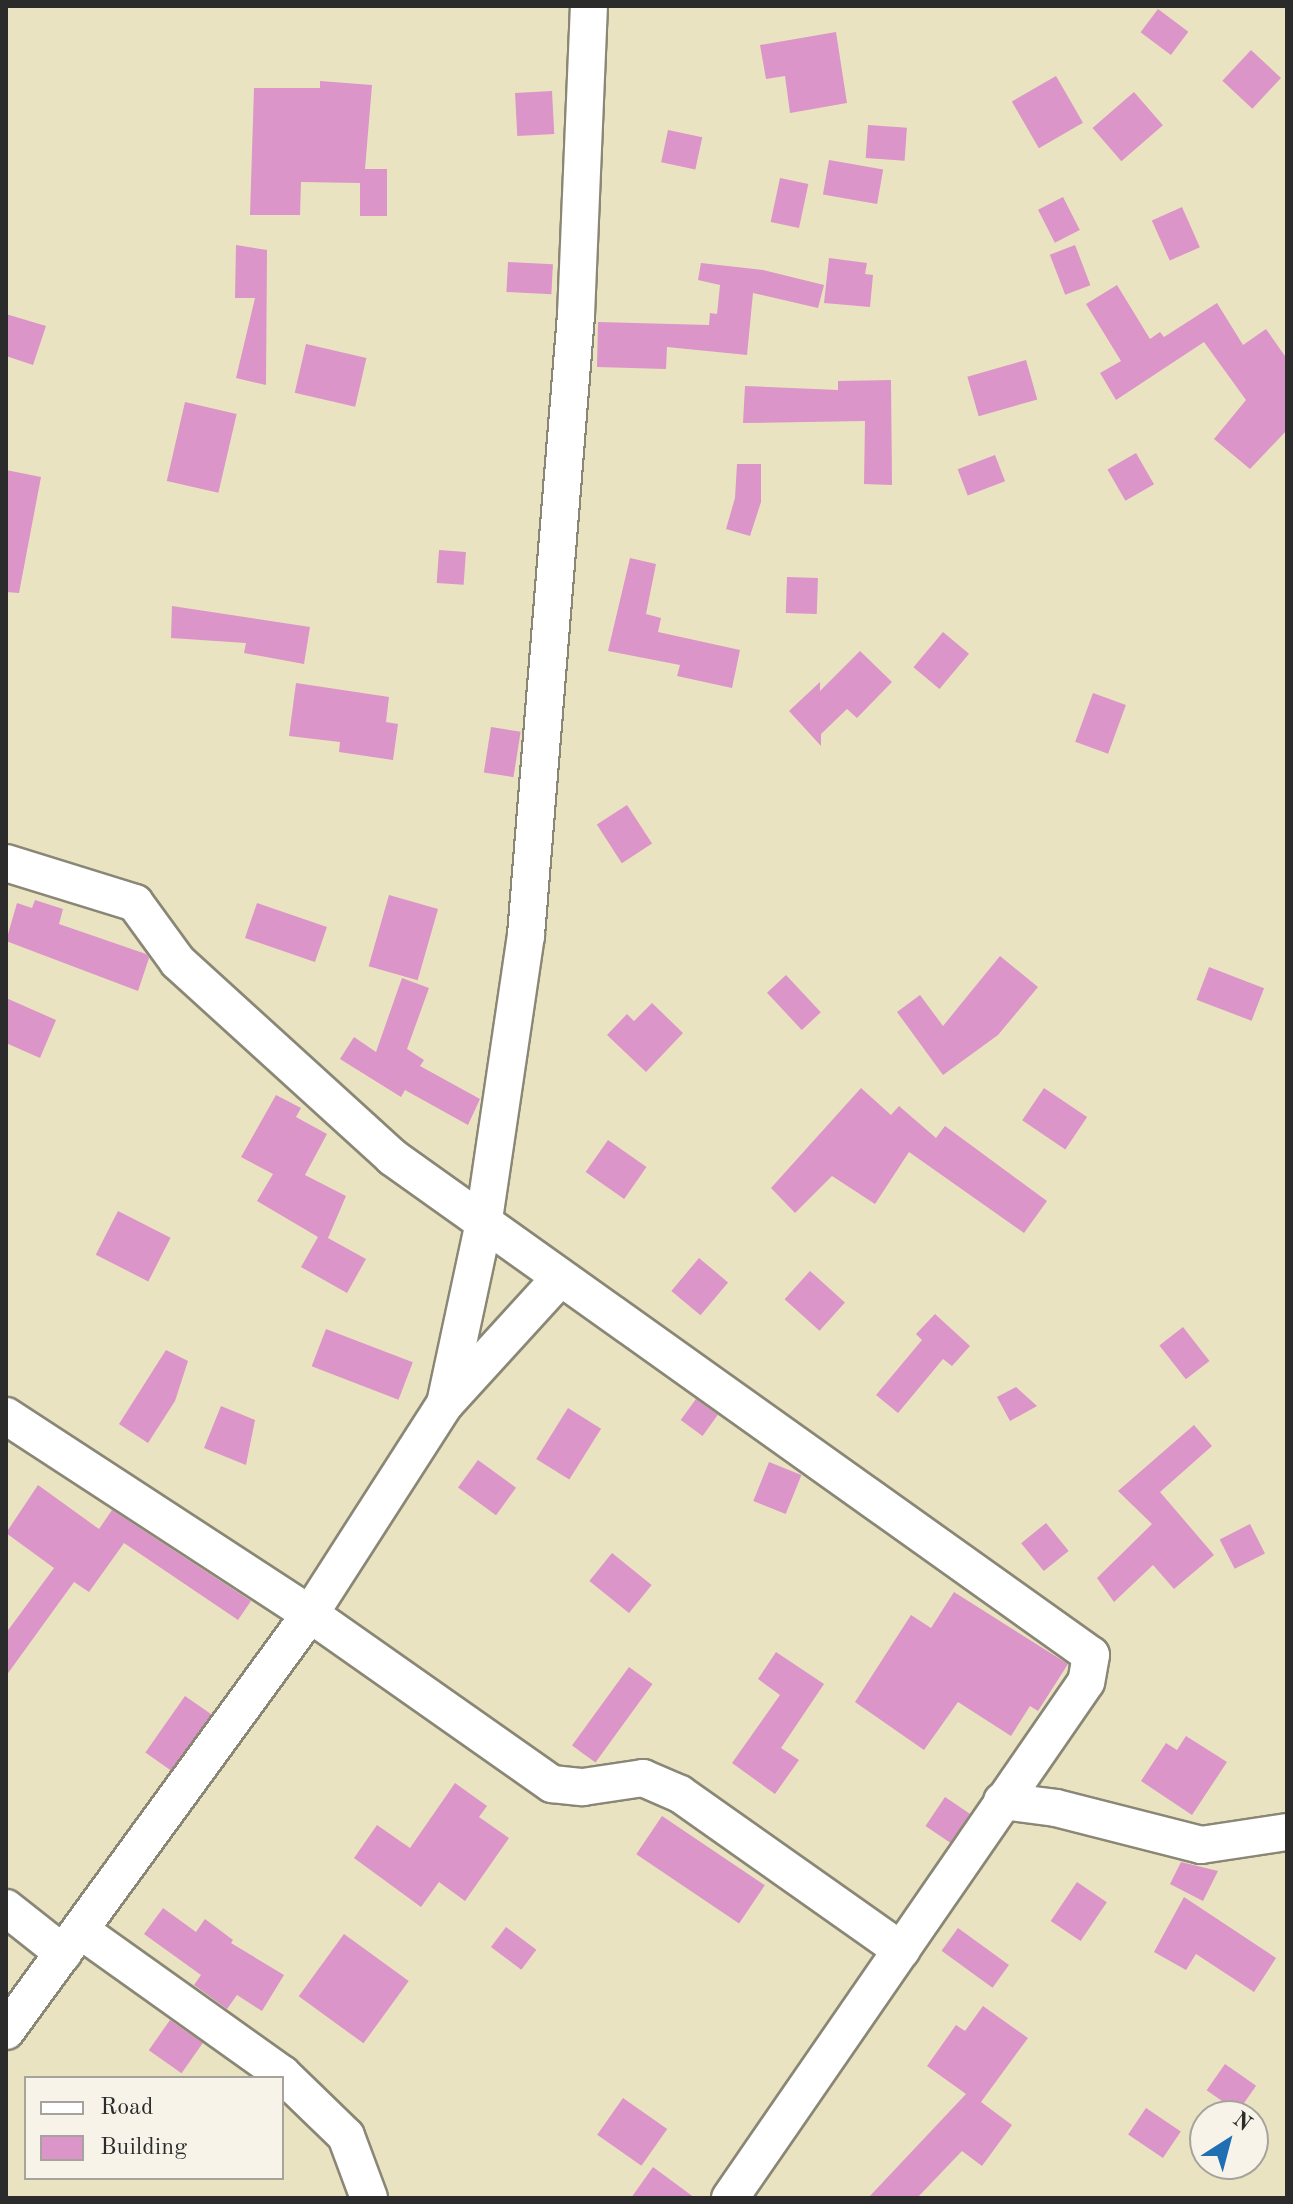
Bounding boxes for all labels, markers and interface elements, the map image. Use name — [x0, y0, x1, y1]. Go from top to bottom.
legend — [24, 2076, 284, 2180]
text: Road — [100, 2096, 153, 2120]
north arrow — [1189, 2100, 1269, 2180]
text: N — [1229, 2108, 1255, 2136]
text: Building — [100, 2136, 187, 2160]

